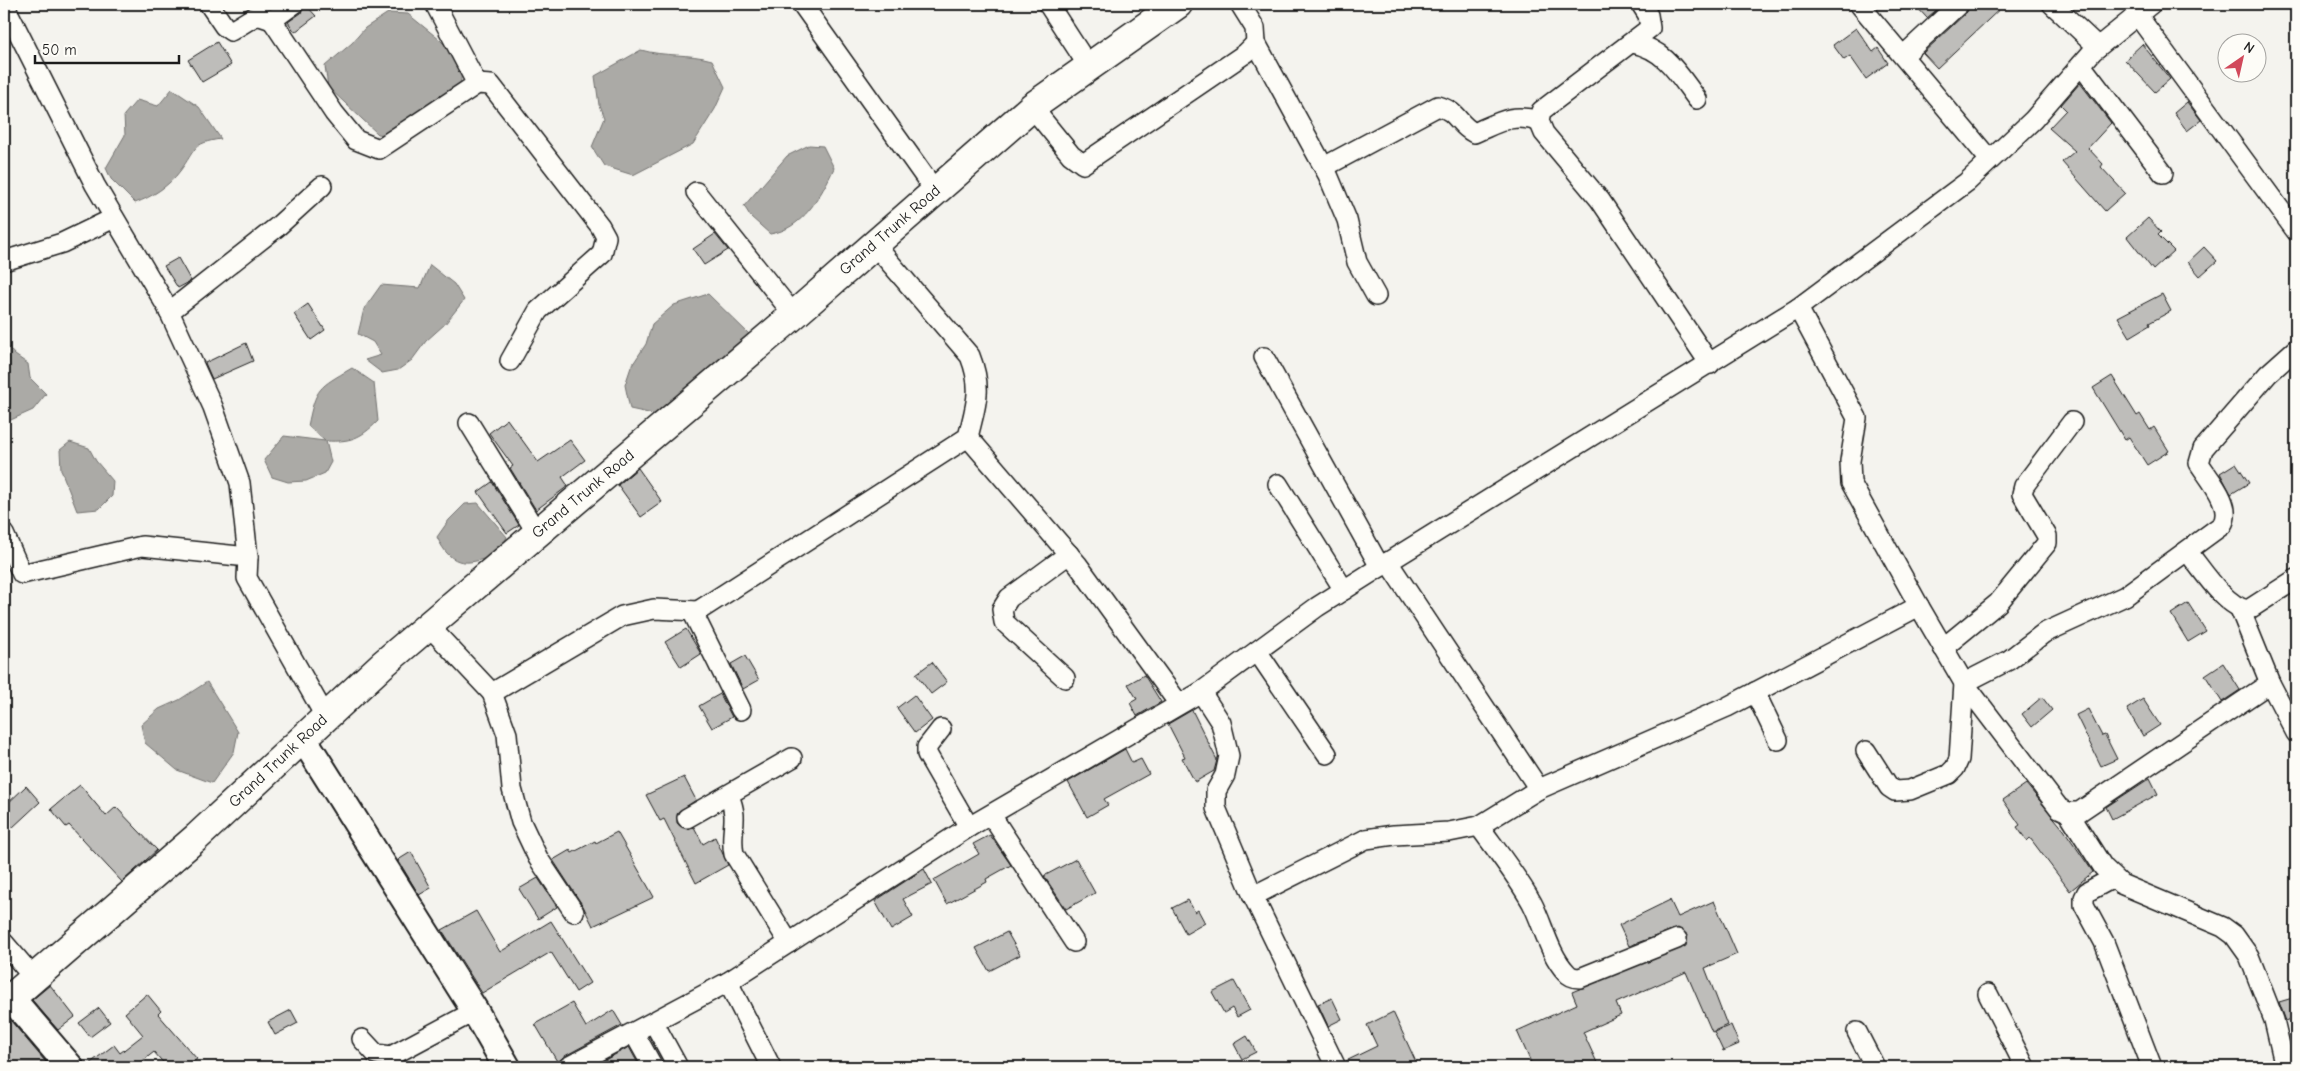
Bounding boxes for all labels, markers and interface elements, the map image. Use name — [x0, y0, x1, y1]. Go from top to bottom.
scale bar — [35, 32, 179, 64]
north arrow — [2218, 32, 2268, 82]
text: N — [2240, 38, 2258, 57]
text: 50 m — [42, 41, 77, 59]
street label: Grand Trunk Road — [836, 181, 944, 279]
street label: Grand Trunk Road — [528, 446, 638, 542]
street label: Grand Trunk Road — [225, 711, 331, 811]

